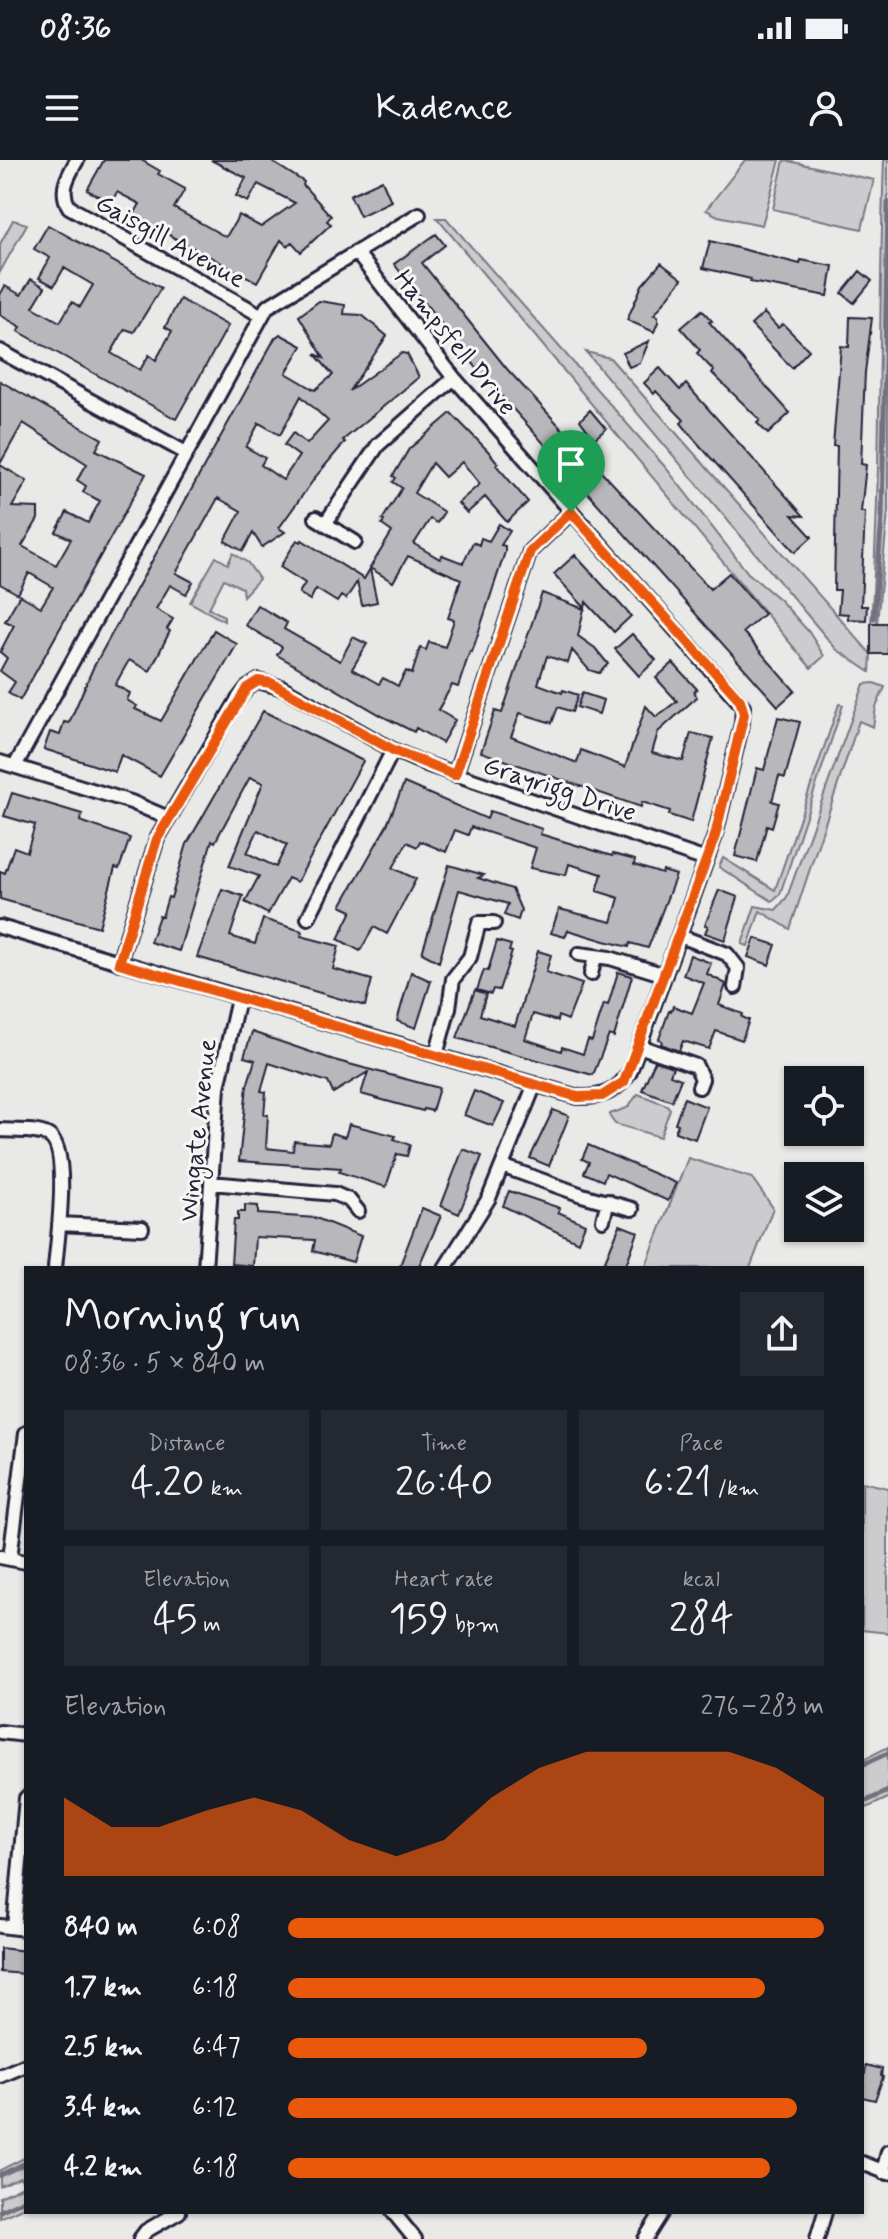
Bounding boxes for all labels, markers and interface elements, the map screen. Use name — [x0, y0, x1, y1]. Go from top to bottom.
text: 08:36 — [40, 9, 111, 48]
text: Kadence — [376, 85, 512, 132]
icon: menu — [40, 86, 84, 130]
icon: person — [804, 86, 848, 130]
street label: Gaisgill Avenue — [88, 187, 251, 299]
street label: Hampsfell Drive — [385, 263, 524, 423]
pin — [537, 430, 605, 512]
icon: arrive — [549, 442, 593, 486]
street label: Grayrigg Drive — [478, 749, 640, 833]
street label: Wingate Avenue — [172, 1037, 228, 1224]
map controls — [784, 1066, 864, 1242]
button: locate — [784, 1066, 864, 1146]
button: layers — [784, 1162, 864, 1242]
text: Morning run — [64, 1288, 301, 1346]
button: share — [740, 1292, 824, 1376]
text: 08:36 · 5 × 840 m — [64, 1347, 265, 1381]
text: Distance — [148, 1430, 225, 1458]
text: Time — [421, 1430, 467, 1458]
text: Pace — [679, 1430, 723, 1458]
text: 4.20 — [131, 1458, 205, 1510]
text: 26:40 — [395, 1458, 493, 1510]
text: 6:21 — [644, 1458, 711, 1510]
text: km — [205, 1475, 243, 1503]
text: /km — [711, 1475, 759, 1503]
text: Elevation — [143, 1566, 230, 1594]
text: Heart rate — [395, 1566, 493, 1594]
text: kcal — [683, 1566, 720, 1594]
text: 45 — [153, 1594, 197, 1646]
text: 159 — [389, 1594, 449, 1646]
text: 284 — [669, 1594, 734, 1646]
text: m — [197, 1611, 221, 1639]
text: bpm — [449, 1611, 499, 1639]
text: Elevation — [64, 1690, 166, 1724]
text: 276–283 m — [701, 1690, 824, 1724]
text: 840 m — [64, 1911, 138, 1945]
text: 6:08 — [192, 1911, 241, 1945]
text: 1.7 km — [64, 1971, 142, 2005]
text: 6:18 — [192, 1971, 238, 2005]
text: 2.5 km — [64, 2031, 143, 2065]
text: 6:47 — [192, 2031, 240, 2065]
text: 3.4 km — [64, 2091, 141, 2125]
text: 6:12 — [192, 2091, 238, 2125]
text: 4.2 km — [64, 2151, 142, 2185]
text: 6:18 — [192, 2151, 238, 2185]

